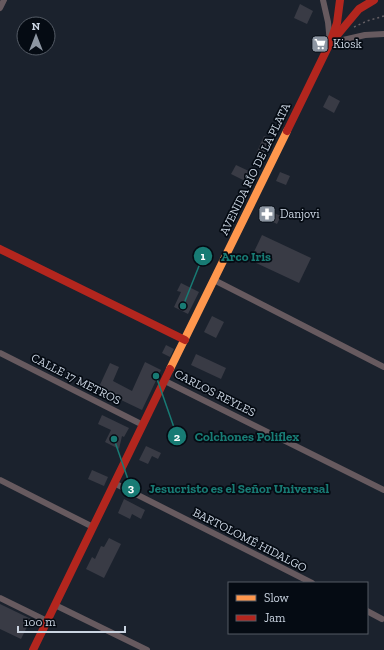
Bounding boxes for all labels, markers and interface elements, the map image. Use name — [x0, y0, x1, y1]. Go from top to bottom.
north arrow — [16, 16, 56, 56]
text: N — [32, 20, 41, 33]
supermarket icon: Kiosk — [310, 34, 330, 54]
place label: Kiosk — [333, 37, 362, 51]
street label: AVENIDA RÍO DE LA PLATA — [216, 100, 293, 237]
pharmacy icon: Danjovi — [257, 204, 277, 224]
place label: Danjovi — [280, 207, 320, 222]
callout: Arco Iris — [193, 244, 279, 269]
text: 1 — [201, 249, 206, 263]
text: Arco Iris — [221, 249, 271, 264]
street label: CALLE 17 METROS — [29, 350, 123, 408]
street label: CARLOS REYLES — [172, 367, 258, 419]
callout: Colchones Poliflex — [167, 424, 308, 449]
text: Colchones Poliflex — [195, 429, 299, 444]
text: 2 — [174, 430, 181, 444]
callout: Jesucristo es el Señor Universal — [121, 476, 338, 501]
text: 3 — [128, 481, 135, 495]
text: Jesucristo es el Señor Universal — [149, 481, 329, 496]
street label: BARTOLOMÉ HIDALGO — [191, 504, 310, 575]
legend — [228, 582, 368, 634]
text: Slow — [264, 591, 290, 605]
scale bar — [18, 608, 125, 634]
text: Jam — [264, 611, 286, 625]
text: 100 m — [24, 615, 56, 629]

